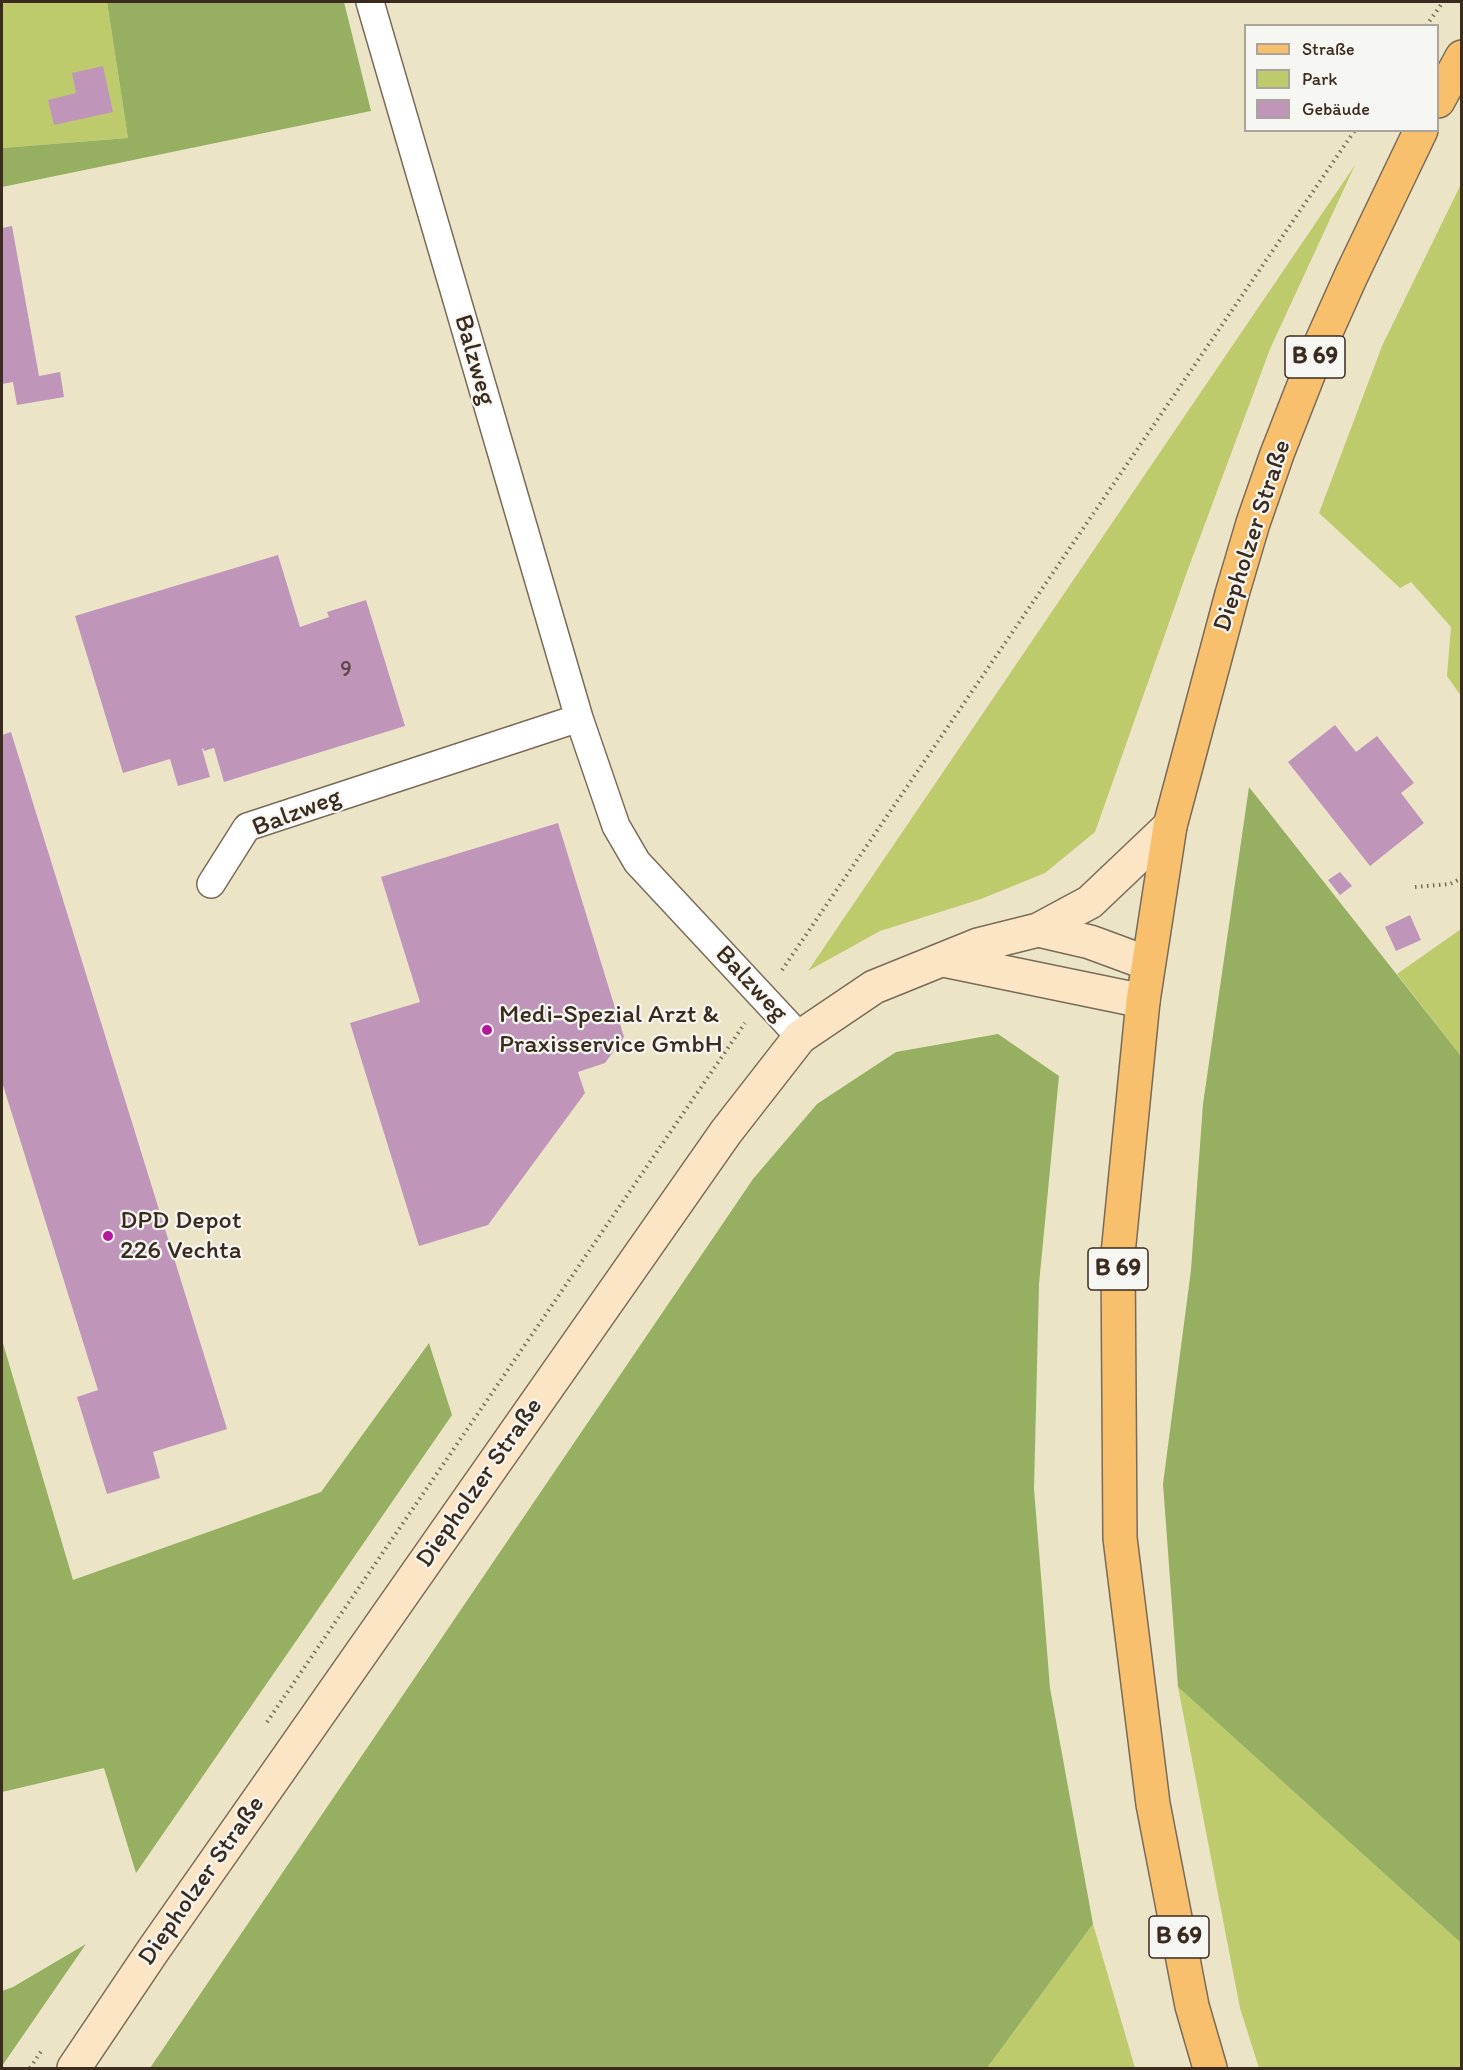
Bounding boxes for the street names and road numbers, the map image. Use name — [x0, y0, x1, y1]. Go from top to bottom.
street label: Balzweg — [446, 311, 502, 409]
road number: B 69 — [1285, 336, 1345, 378]
street label: Diepholzer Straße — [1207, 436, 1299, 636]
street label: Balzweg — [248, 782, 346, 844]
street label: Balzweg — [708, 939, 794, 1029]
road number: B 69 — [1088, 1248, 1148, 1290]
street label: Diepholzer Straße — [410, 1392, 550, 1574]
street label: Diepholzer Straße — [132, 1790, 272, 1972]
road number: B 69 — [1149, 1916, 1209, 1958]

